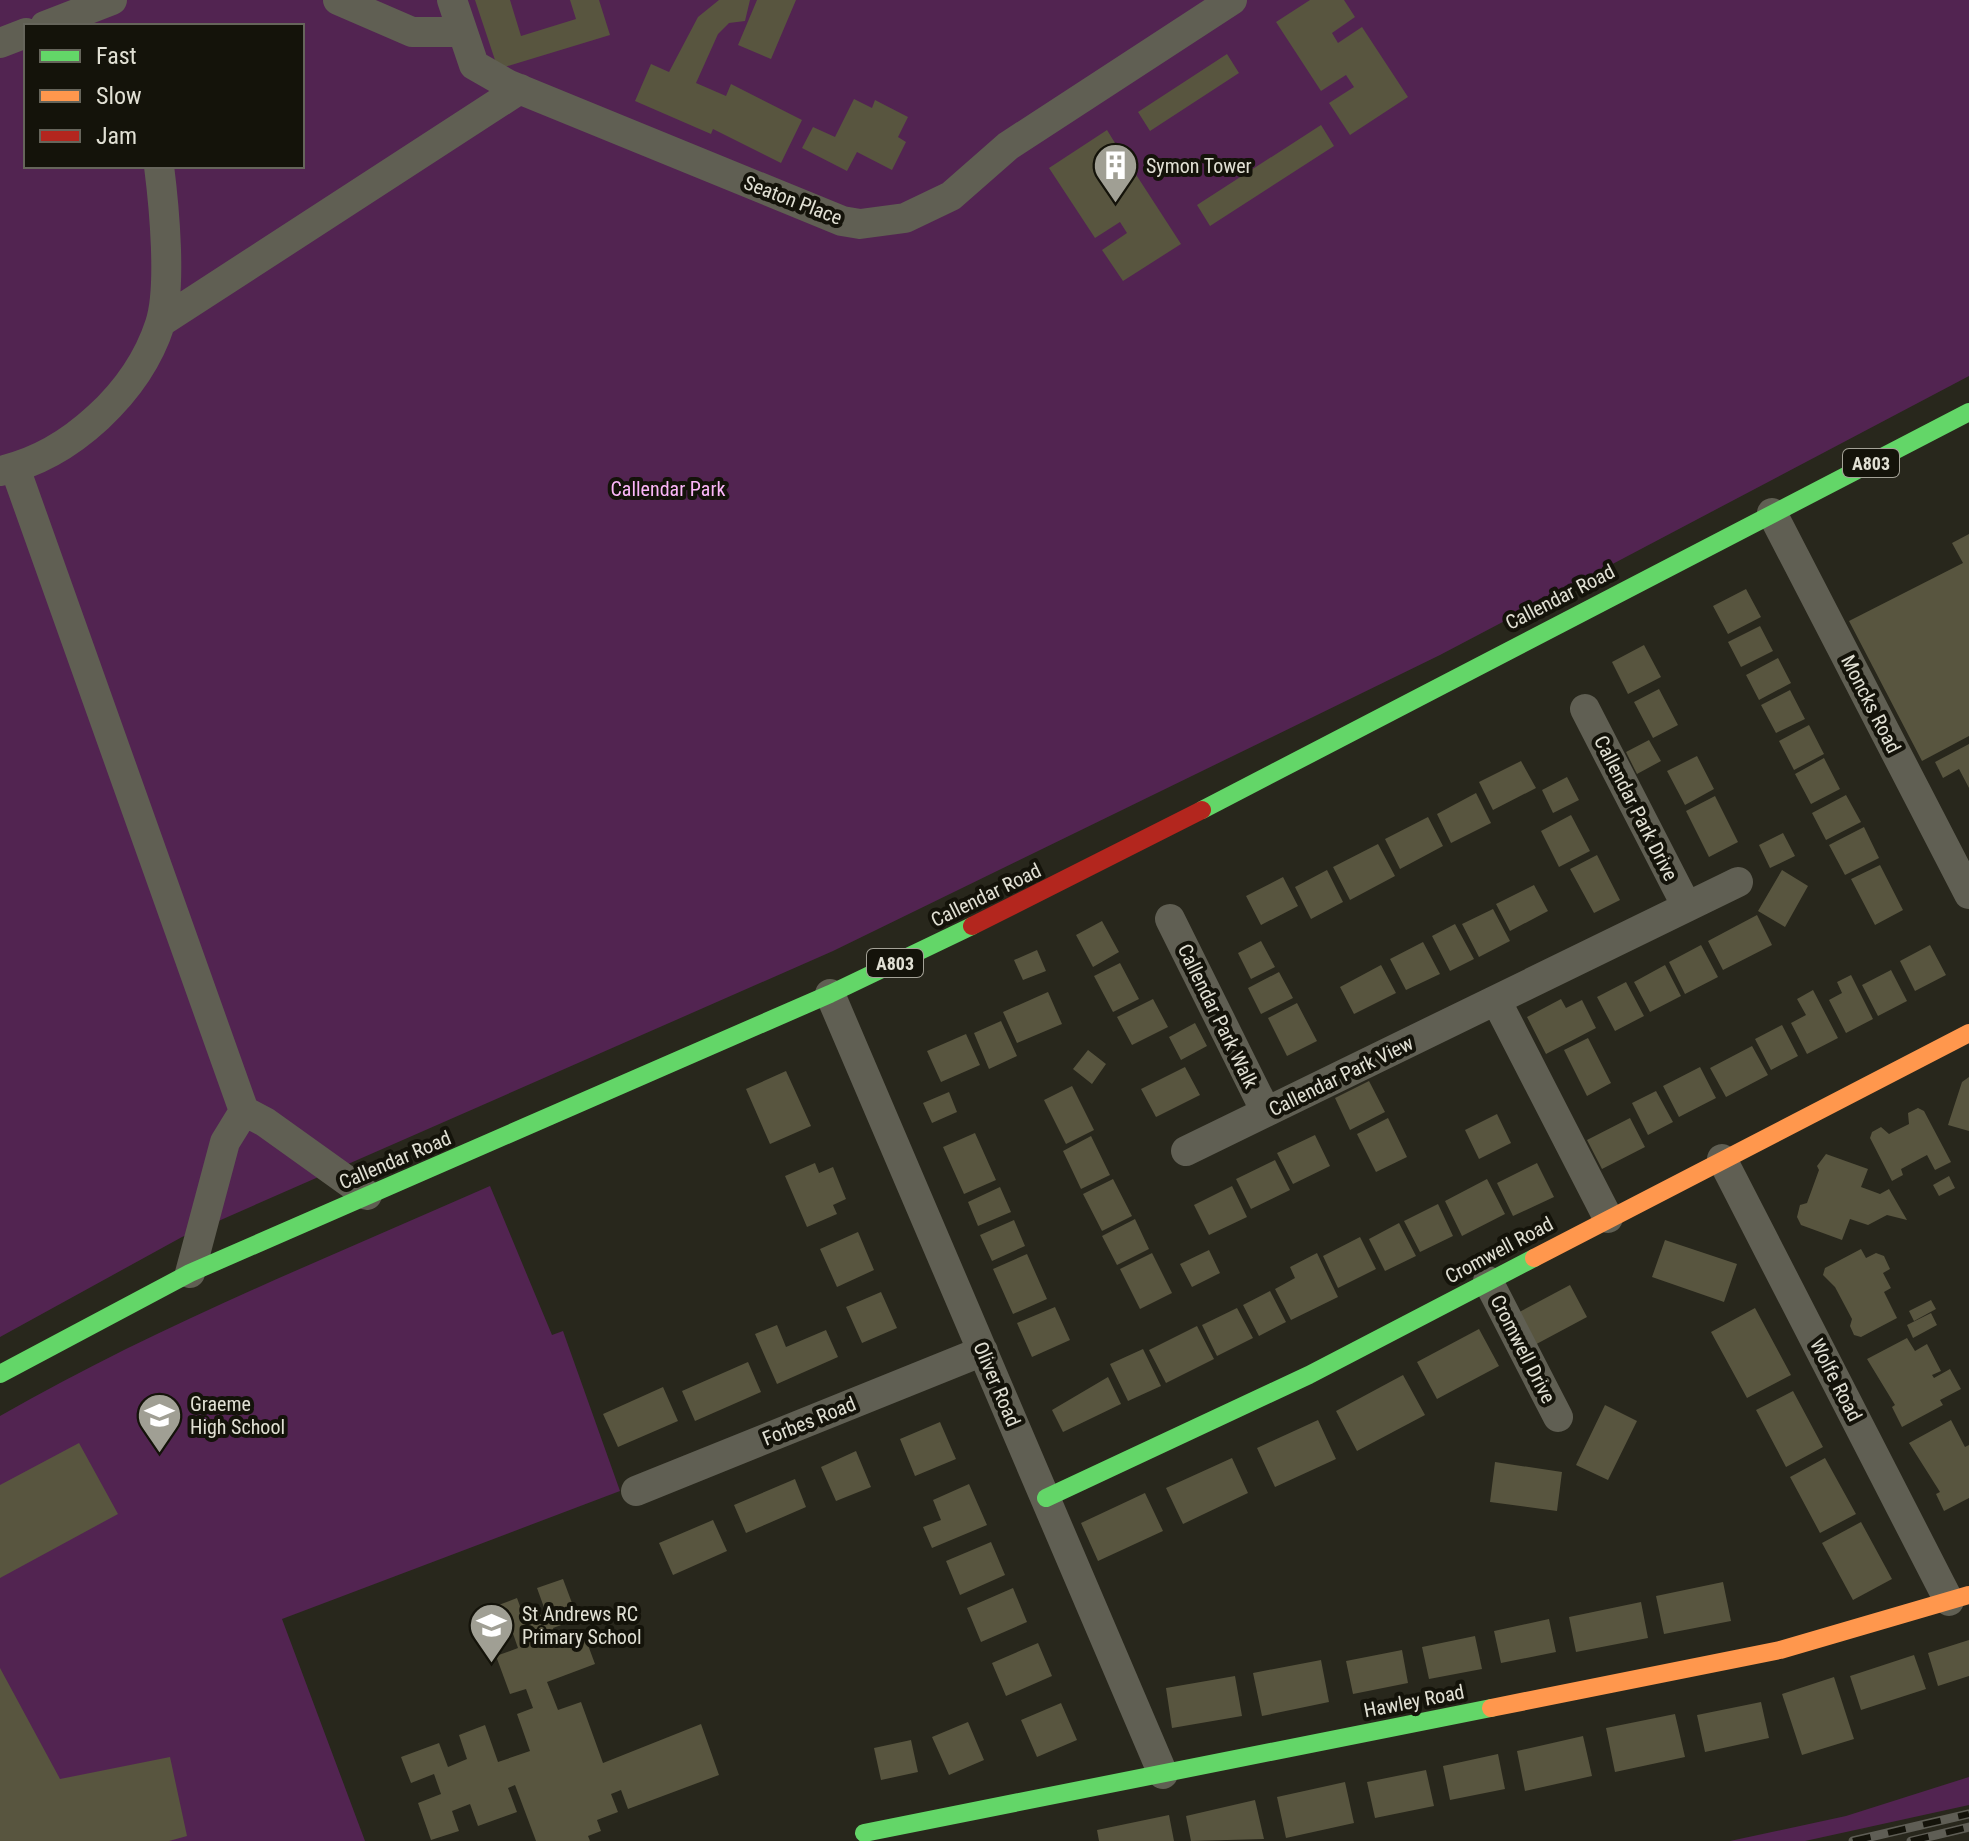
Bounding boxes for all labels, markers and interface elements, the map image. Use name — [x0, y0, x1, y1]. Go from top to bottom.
legend — [24, 24, 304, 168]
text: Fast — [96, 42, 137, 70]
text: Slow — [96, 82, 142, 110]
text: Jam — [96, 122, 137, 150]
building icon: Symon Tower — [1091, 142, 1139, 205]
place label: Symon Tower — [1146, 154, 1252, 178]
street label: Seaton Place — [741, 170, 845, 230]
road number: A803 — [1843, 449, 1899, 477]
park label: Callendar Park — [610, 477, 726, 501]
street label: Callendar Road — [1501, 559, 1619, 635]
street label: Moncks Road — [1836, 651, 1906, 757]
street label: Callendar Park Drive — [1589, 731, 1683, 885]
street label: Callendar Road — [927, 858, 1045, 932]
street label: Callendar Park Walk — [1173, 940, 1263, 1092]
road number: A803 — [867, 949, 923, 977]
street label: Callendar Park View — [1265, 1031, 1417, 1121]
street label: Callendar Road — [335, 1126, 455, 1194]
street label: Cromwell Road — [1441, 1212, 1557, 1288]
street label: Cromwell Drive — [1485, 1291, 1561, 1407]
street label: Wolfe Road — [1805, 1335, 1867, 1425]
street label: Oliver Road — [968, 1338, 1026, 1430]
street label: Forbes Road — [759, 1391, 859, 1451]
school or university icon: Graeme High School — [135, 1392, 183, 1455]
place label: Graeme High School — [190, 1392, 285, 1439]
school or university icon: St Andrews RC Primary School — [467, 1602, 515, 1665]
place label: St Andrews RC Primary School — [522, 1602, 642, 1649]
street label: Hawley Road — [1362, 1679, 1466, 1723]

